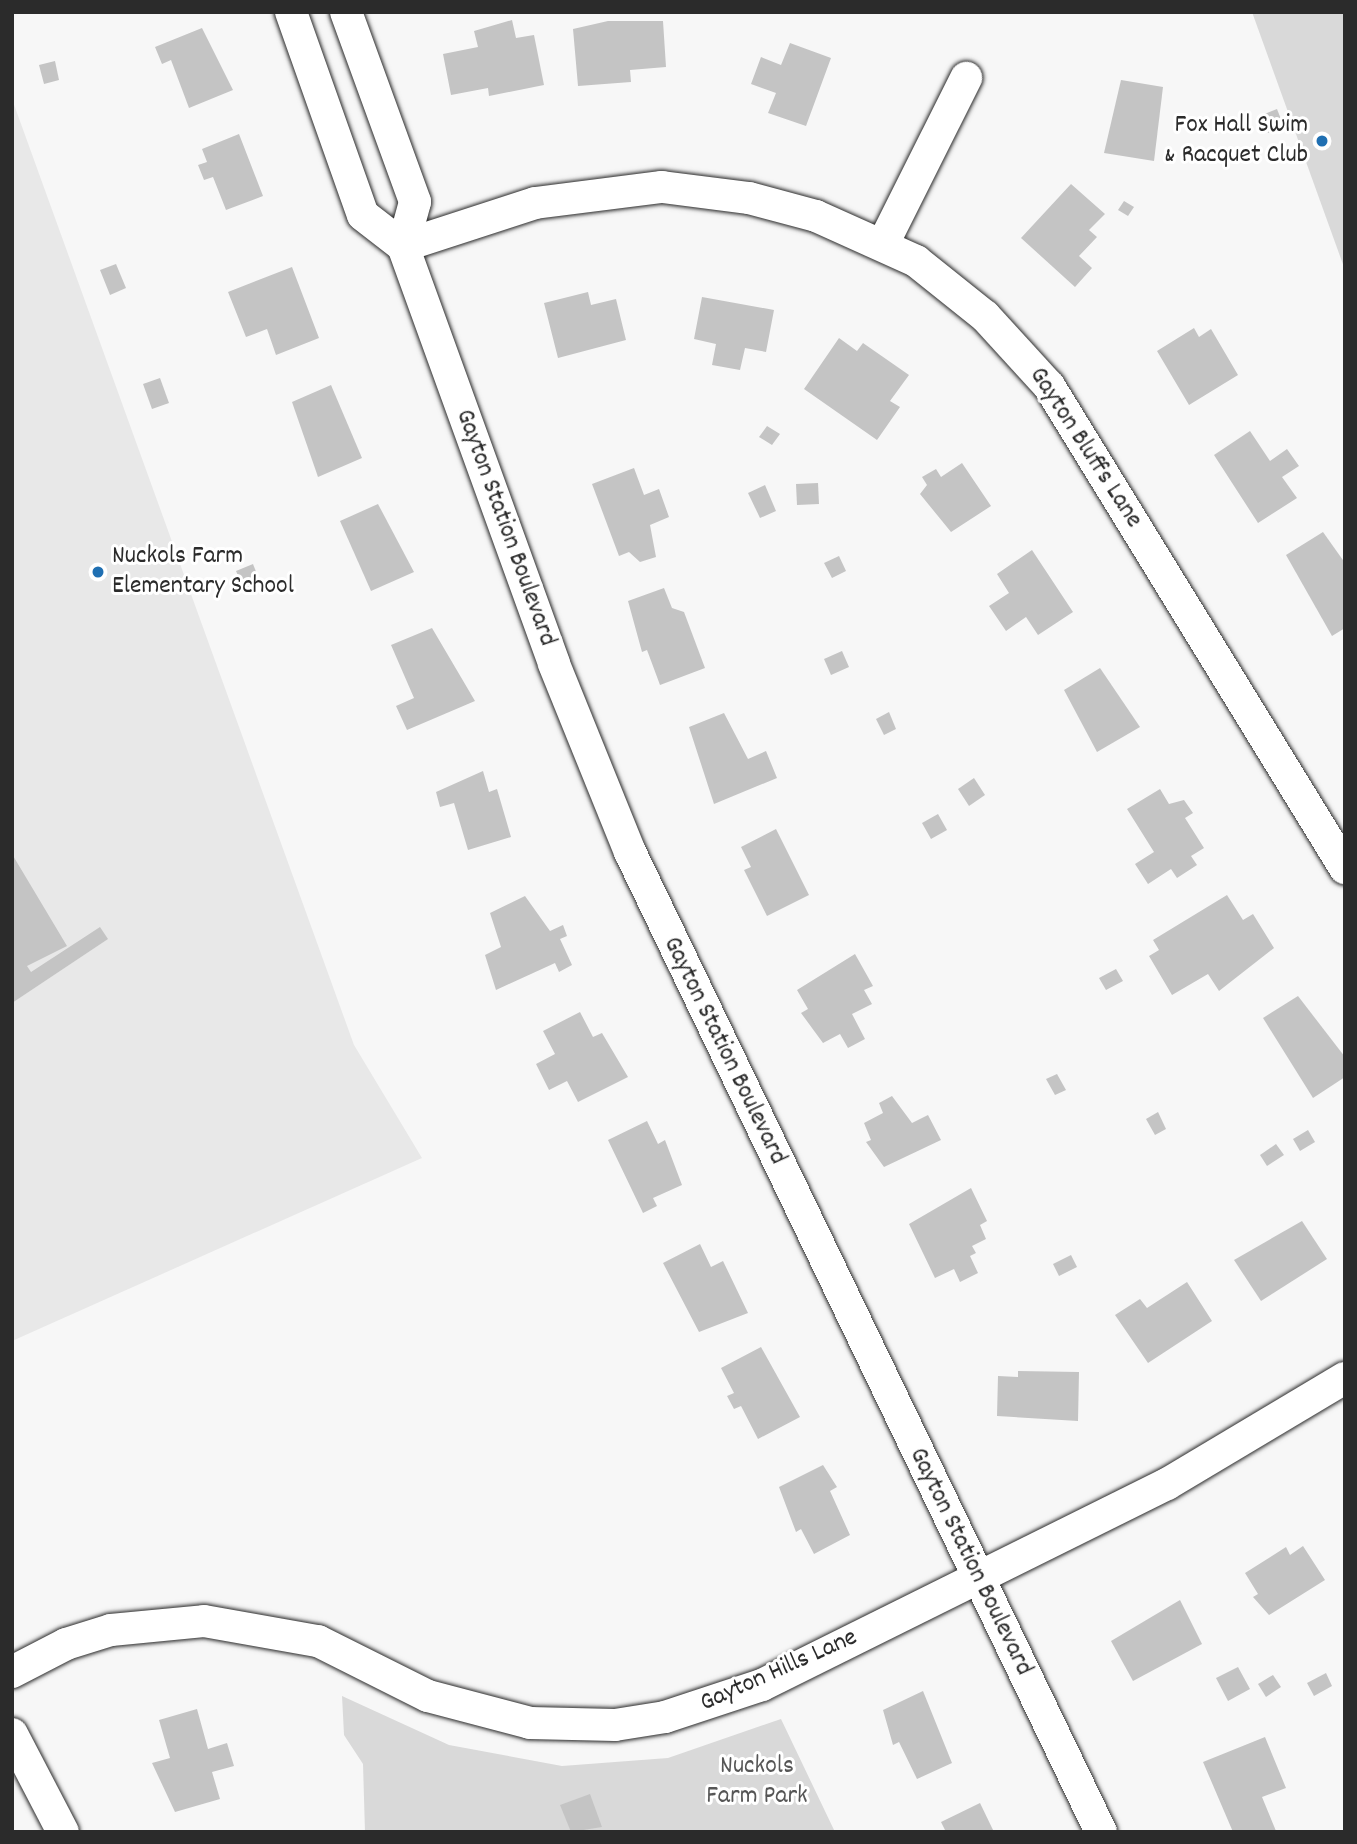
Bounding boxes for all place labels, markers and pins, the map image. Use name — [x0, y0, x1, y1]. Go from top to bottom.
place label: Fox Hall Swim & Racquet Club — [1164, 110, 1308, 172]
marker: Fox Hall Swim & Racquet Club — [1314, 133, 1330, 149]
place label: Nuckols Farm Elementary School — [112, 541, 294, 602]
marker: Nuckols Farm Elementary School — [90, 564, 106, 580]

